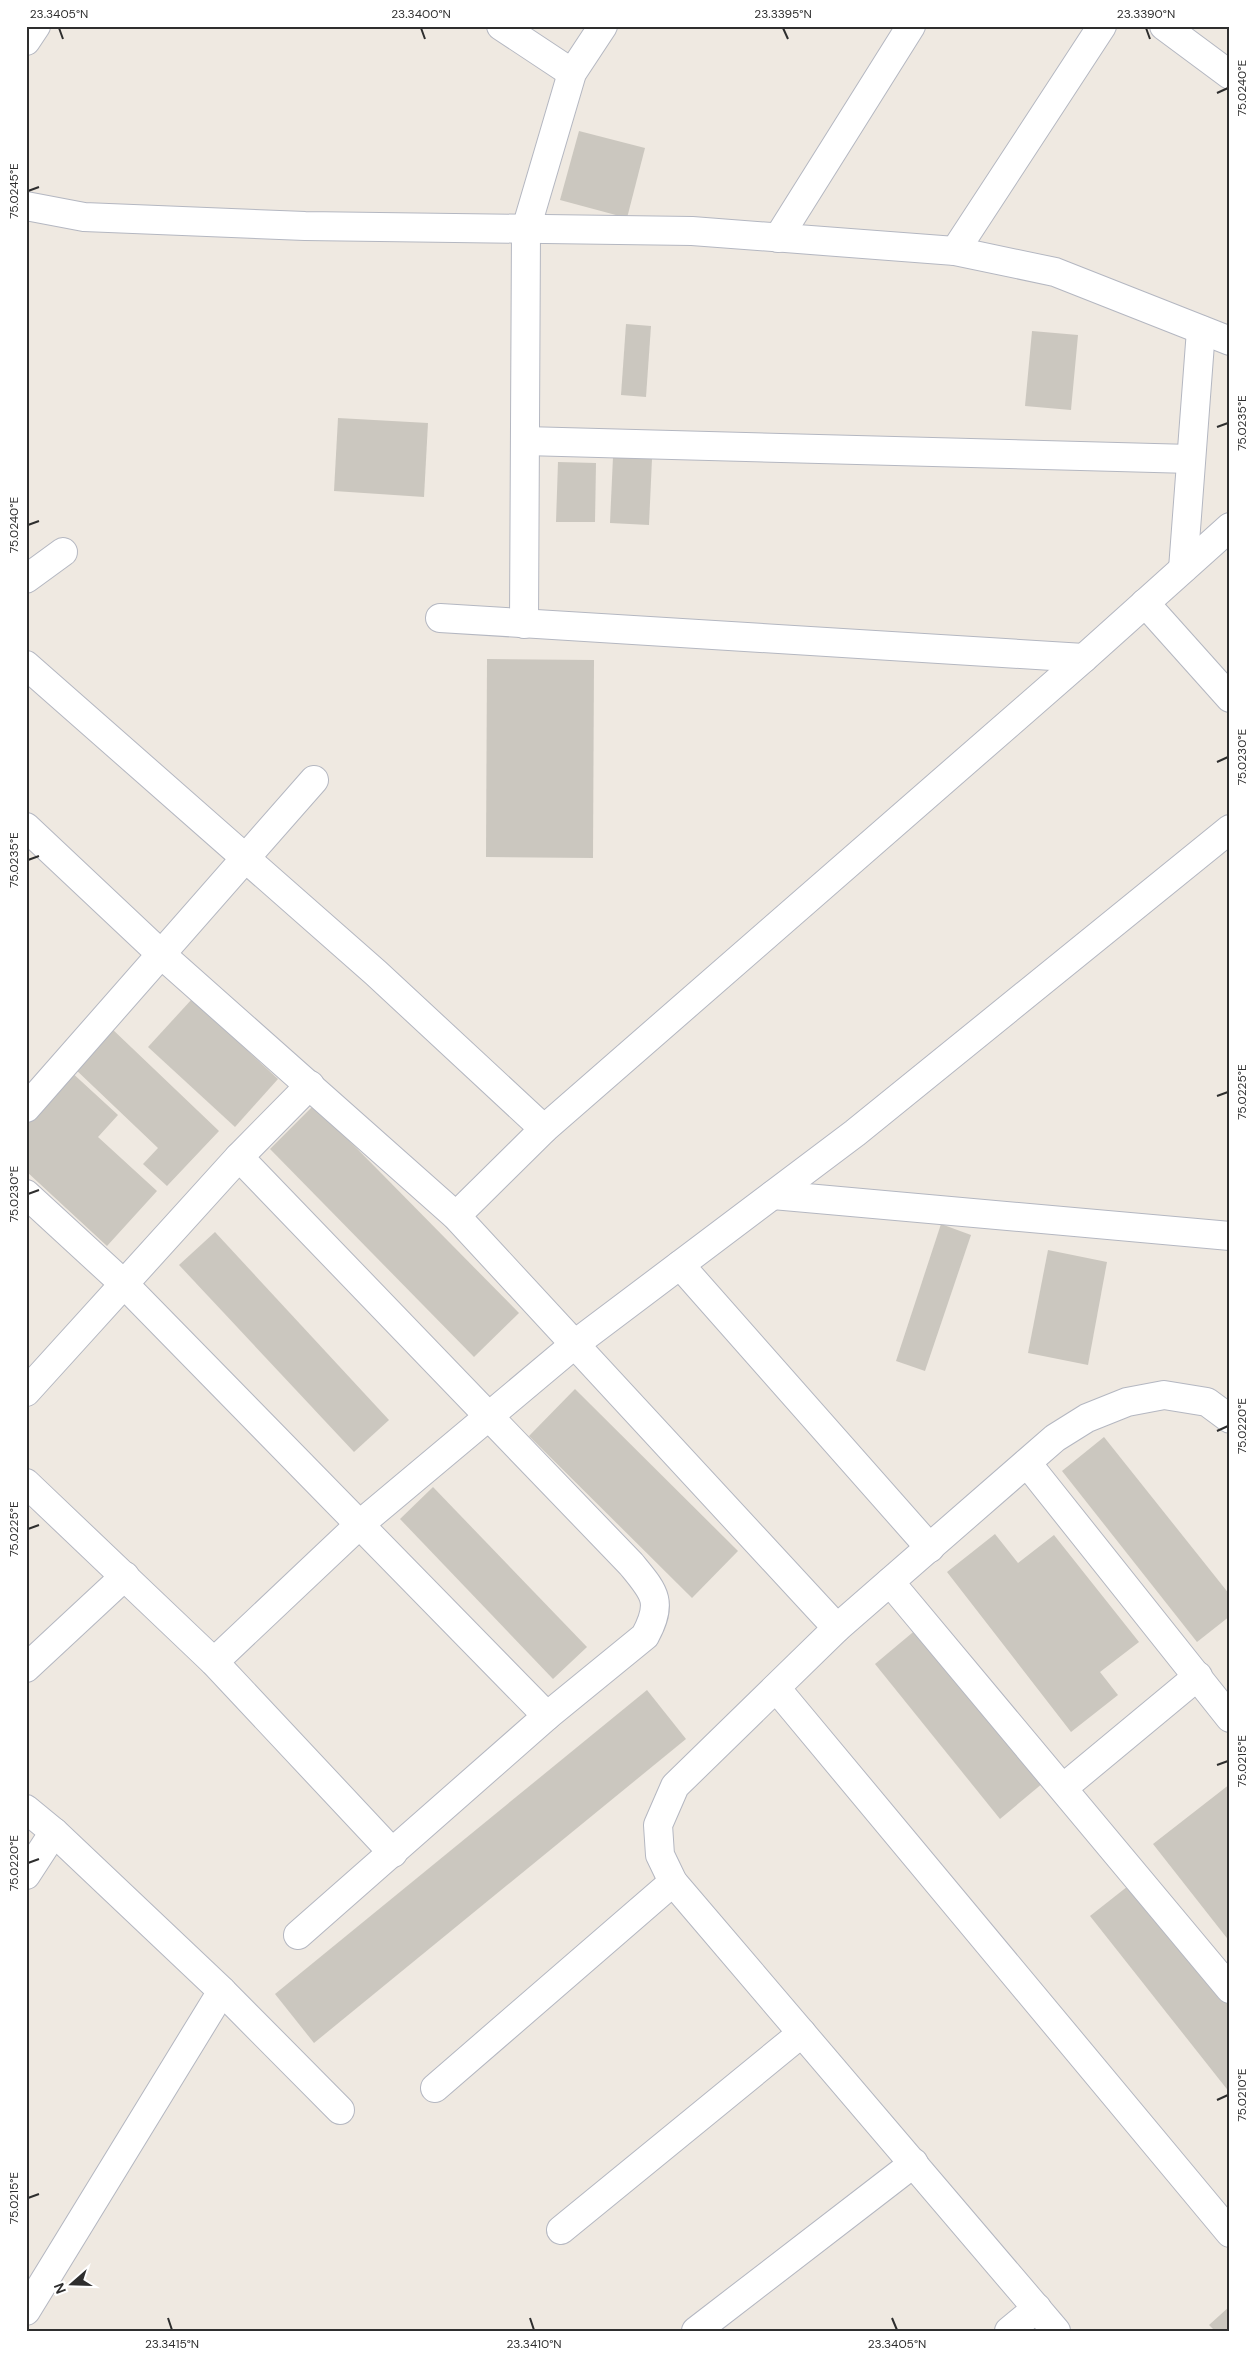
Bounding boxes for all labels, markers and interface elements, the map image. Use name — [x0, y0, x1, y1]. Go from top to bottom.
text: 23.3405°N — [30, 6, 88, 22]
text: 23.3400°N — [391, 6, 451, 22]
text: 23.3395°N — [754, 6, 812, 22]
text: 23.3390°N — [1117, 6, 1175, 22]
text: 75.0240°E — [1234, 60, 1250, 116]
text: 75.0245°E — [6, 163, 22, 219]
text: 75.0235°E — [1234, 395, 1250, 451]
text: 75.0240°E — [6, 497, 22, 553]
text: 75.0230°E — [1234, 729, 1250, 785]
text: 75.0235°E — [6, 832, 22, 888]
text: 75.0225°E — [1234, 1064, 1250, 1120]
text: 75.0230°E — [6, 1166, 22, 1222]
text: 75.0220°E — [1234, 1398, 1250, 1454]
text: 75.0225°E — [6, 1501, 22, 1557]
text: 75.0215°E — [1234, 1735, 1250, 1787]
text: 75.0220°E — [6, 1835, 22, 1891]
text: 75.0210°E — [1234, 2068, 1250, 2122]
text: 75.0215°E — [6, 2172, 22, 2224]
north arrow — [48, 2260, 98, 2310]
text: N — [50, 2281, 70, 2296]
text: 23.3415°N — [145, 2336, 199, 2352]
text: 23.3410°N — [506, 2336, 562, 2352]
text: 23.3405°N — [868, 2336, 926, 2352]

